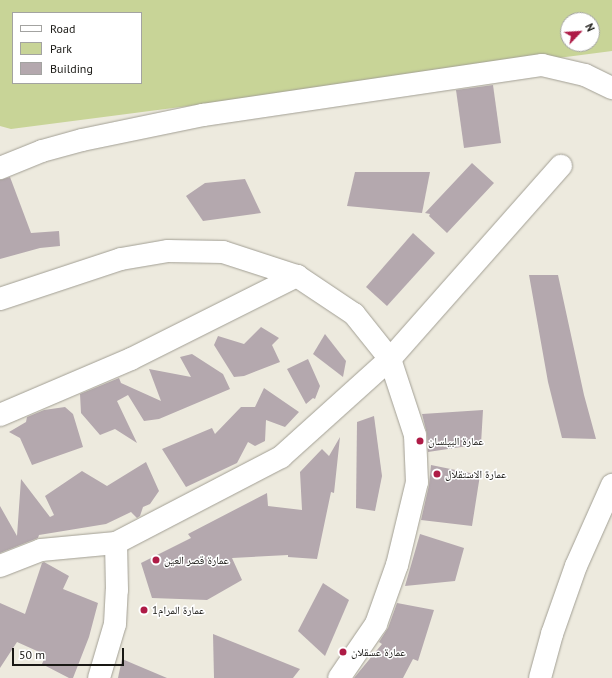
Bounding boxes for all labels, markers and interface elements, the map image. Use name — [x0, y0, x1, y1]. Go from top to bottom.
legend — [12, 12, 142, 84]
north arrow — [560, 12, 600, 52]
text: Road — [50, 21, 75, 36]
text: N — [582, 21, 598, 34]
text: Park — [50, 41, 72, 56]
text: Building — [50, 61, 93, 76]
place label: عمارة البيلسان — [428, 434, 484, 448]
marker: عمارة البيلسان — [415, 436, 425, 446]
place label: عمارة الاستقلال — [445, 467, 507, 481]
marker: عمارة الاستقلال — [432, 469, 442, 479]
place label: عمارة قصر العين — [164, 553, 229, 567]
marker: عمارة قصر العين — [151, 555, 161, 565]
place label: عمارة المرام1 — [152, 603, 204, 617]
marker: عمارة المرام1 — [139, 605, 149, 615]
scale bar — [14, 640, 126, 666]
place label: عمارة عسقلان — [351, 645, 406, 659]
text: 50 m — [19, 647, 45, 662]
marker: عمارة عسقلان — [338, 647, 348, 657]

